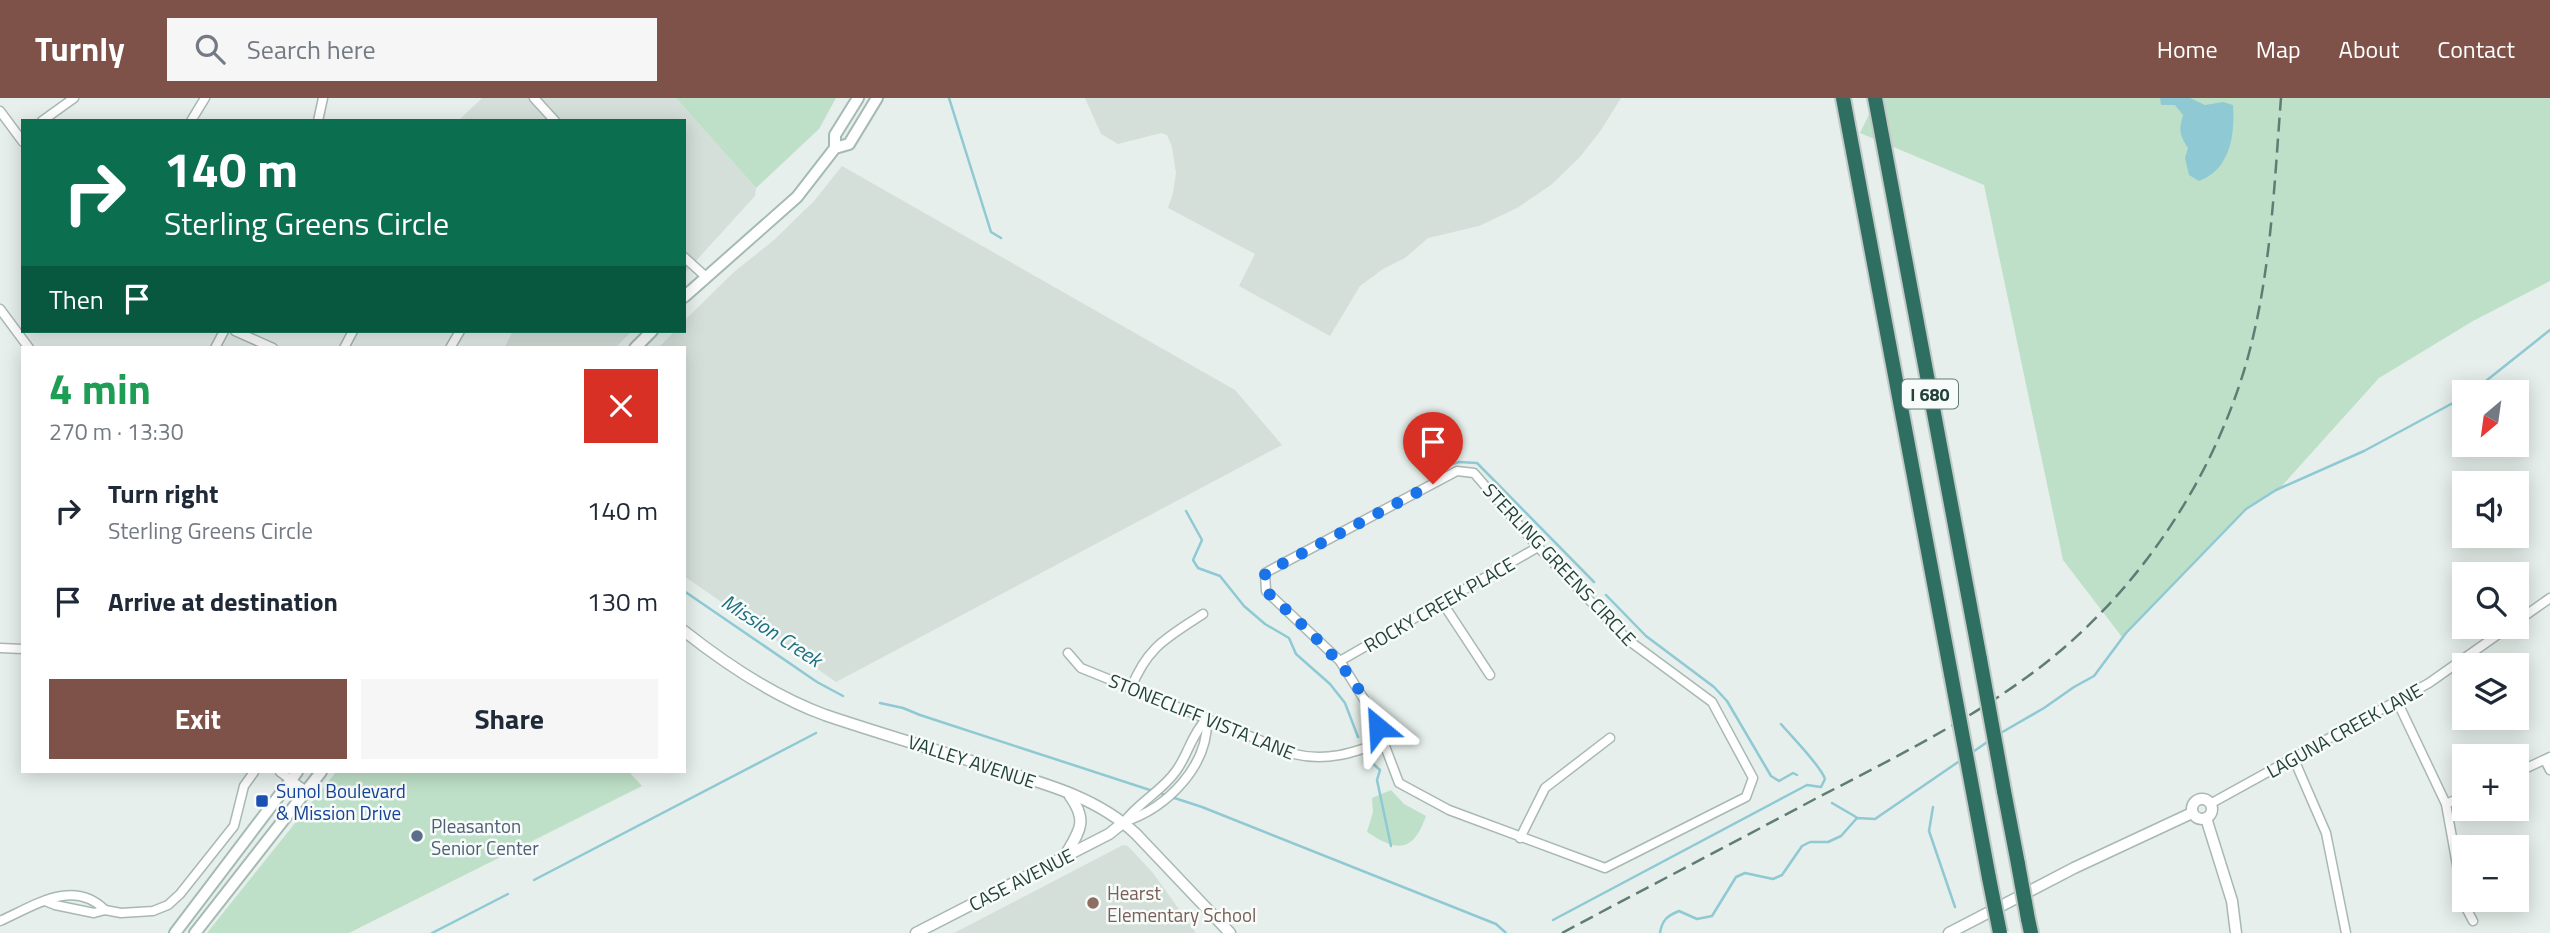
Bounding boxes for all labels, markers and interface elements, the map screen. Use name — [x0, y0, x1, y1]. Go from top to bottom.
search box — [167, 18, 657, 81]
text: Turnly — [35, 24, 125, 74]
icon: search — [191, 30, 229, 68]
text: Search here — [247, 30, 376, 69]
text: Home — [2157, 31, 2218, 67]
text: Map — [2256, 31, 2301, 67]
text: About — [2339, 31, 2399, 67]
text: Contact — [2437, 31, 2515, 67]
text: 140 m — [164, 131, 298, 206]
icon: right — [49, 147, 140, 238]
text: Sterling Greens Circle — [164, 199, 449, 247]
text: Then — [49, 280, 104, 319]
icon: arrive — [118, 280, 156, 318]
text: 4 min — [49, 356, 151, 420]
button: close — [584, 369, 658, 443]
road number: I 680 — [1902, 380, 1958, 408]
north arrow — [2452, 380, 2529, 457]
map controls — [2452, 380, 2529, 912]
pin — [1403, 412, 1463, 484]
text: 270 m · 13:30 — [49, 414, 184, 449]
icon: arrive — [1414, 423, 1452, 461]
button: sound — [2452, 471, 2529, 548]
text: Turn right — [108, 474, 219, 513]
street label: STERLING GREENS CIRCLE — [1477, 476, 1643, 652]
text: 140 m — [587, 491, 658, 530]
icon: right — [49, 492, 87, 530]
text: Sterling Greens Circle — [108, 513, 313, 548]
street label: ROCKY CREEK PLACE — [1358, 549, 1520, 659]
button: search — [2452, 562, 2529, 639]
text: Arrive at destination — [108, 582, 338, 621]
text: 130 m — [587, 582, 658, 621]
icon: arrive — [49, 583, 87, 621]
water label: Mission Creek — [715, 585, 831, 676]
button: layers — [2452, 653, 2529, 730]
street label: STONECLIFF VISTA LANE — [1105, 665, 1299, 767]
street label: LAGUNA CREEK LANE — [2261, 675, 2427, 785]
button: Exit — [49, 679, 347, 759]
button: Share — [361, 679, 658, 759]
position arrow — [1341, 690, 1415, 764]
street label: VALLEY AVENUE — [904, 727, 1040, 795]
button: + — [2452, 744, 2529, 821]
place label: Sunol Boulevard & Mission Drive — [276, 776, 406, 827]
marker: Sunol Boulevard & Mission Drive — [254, 793, 270, 809]
place label: Pleasanton Senior Center — [431, 811, 539, 862]
marker: Pleasanton Senior Center — [409, 828, 425, 844]
button: − — [2452, 835, 2529, 912]
street label: CASE AVENUE — [963, 840, 1079, 918]
place label: Hearst Elementary School — [1107, 878, 1256, 929]
marker: Hearst Elementary School — [1085, 895, 1101, 911]

